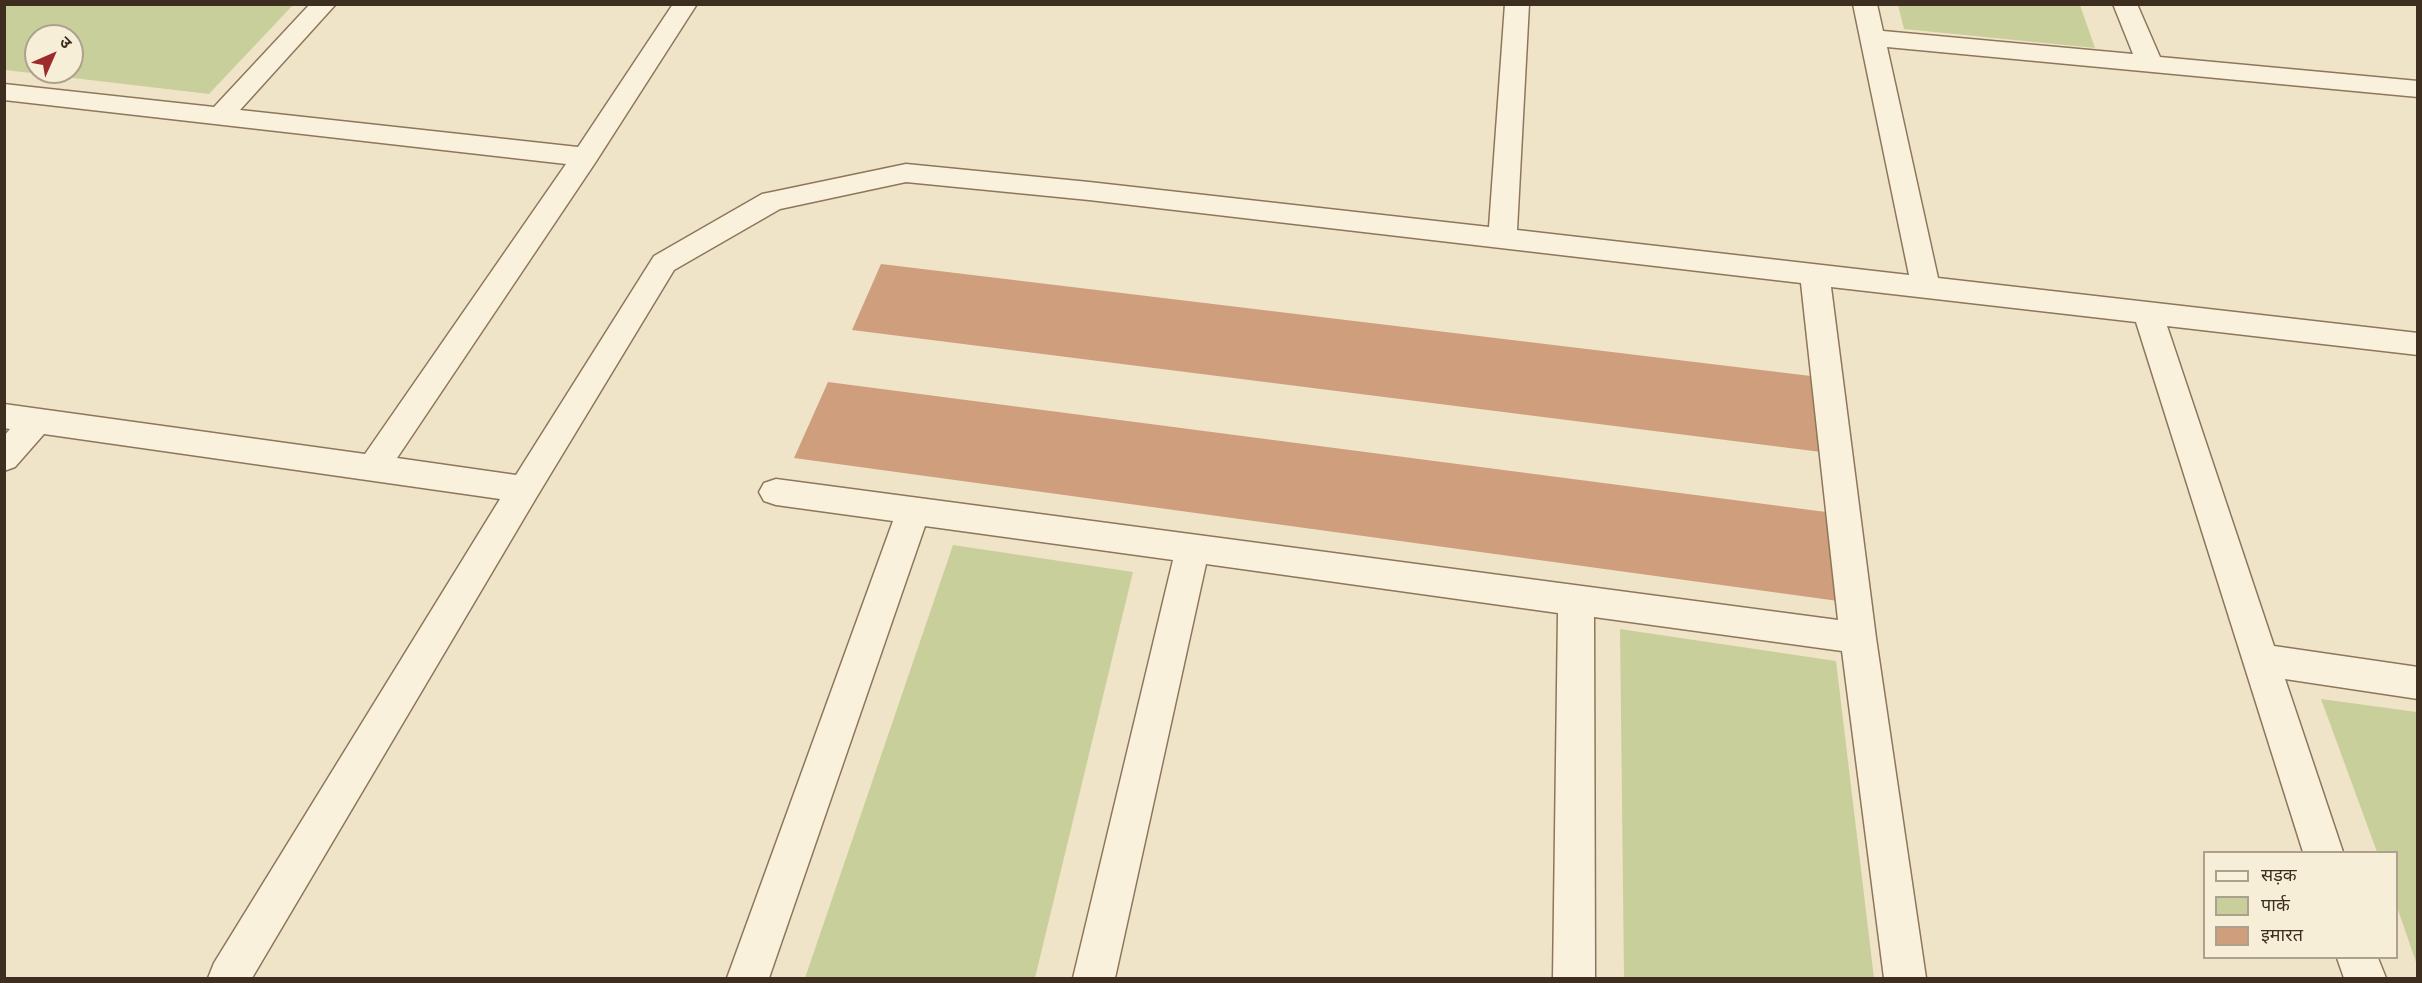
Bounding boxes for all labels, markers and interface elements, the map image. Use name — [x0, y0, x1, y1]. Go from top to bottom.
north arrow — [24, 24, 84, 84]
text: उ — [56, 32, 76, 52]
legend — [2203, 851, 2398, 959]
text: सड़क — [2261, 864, 2297, 885]
text: पार्क — [2261, 894, 2290, 915]
text: इमारत — [2261, 924, 2303, 945]

